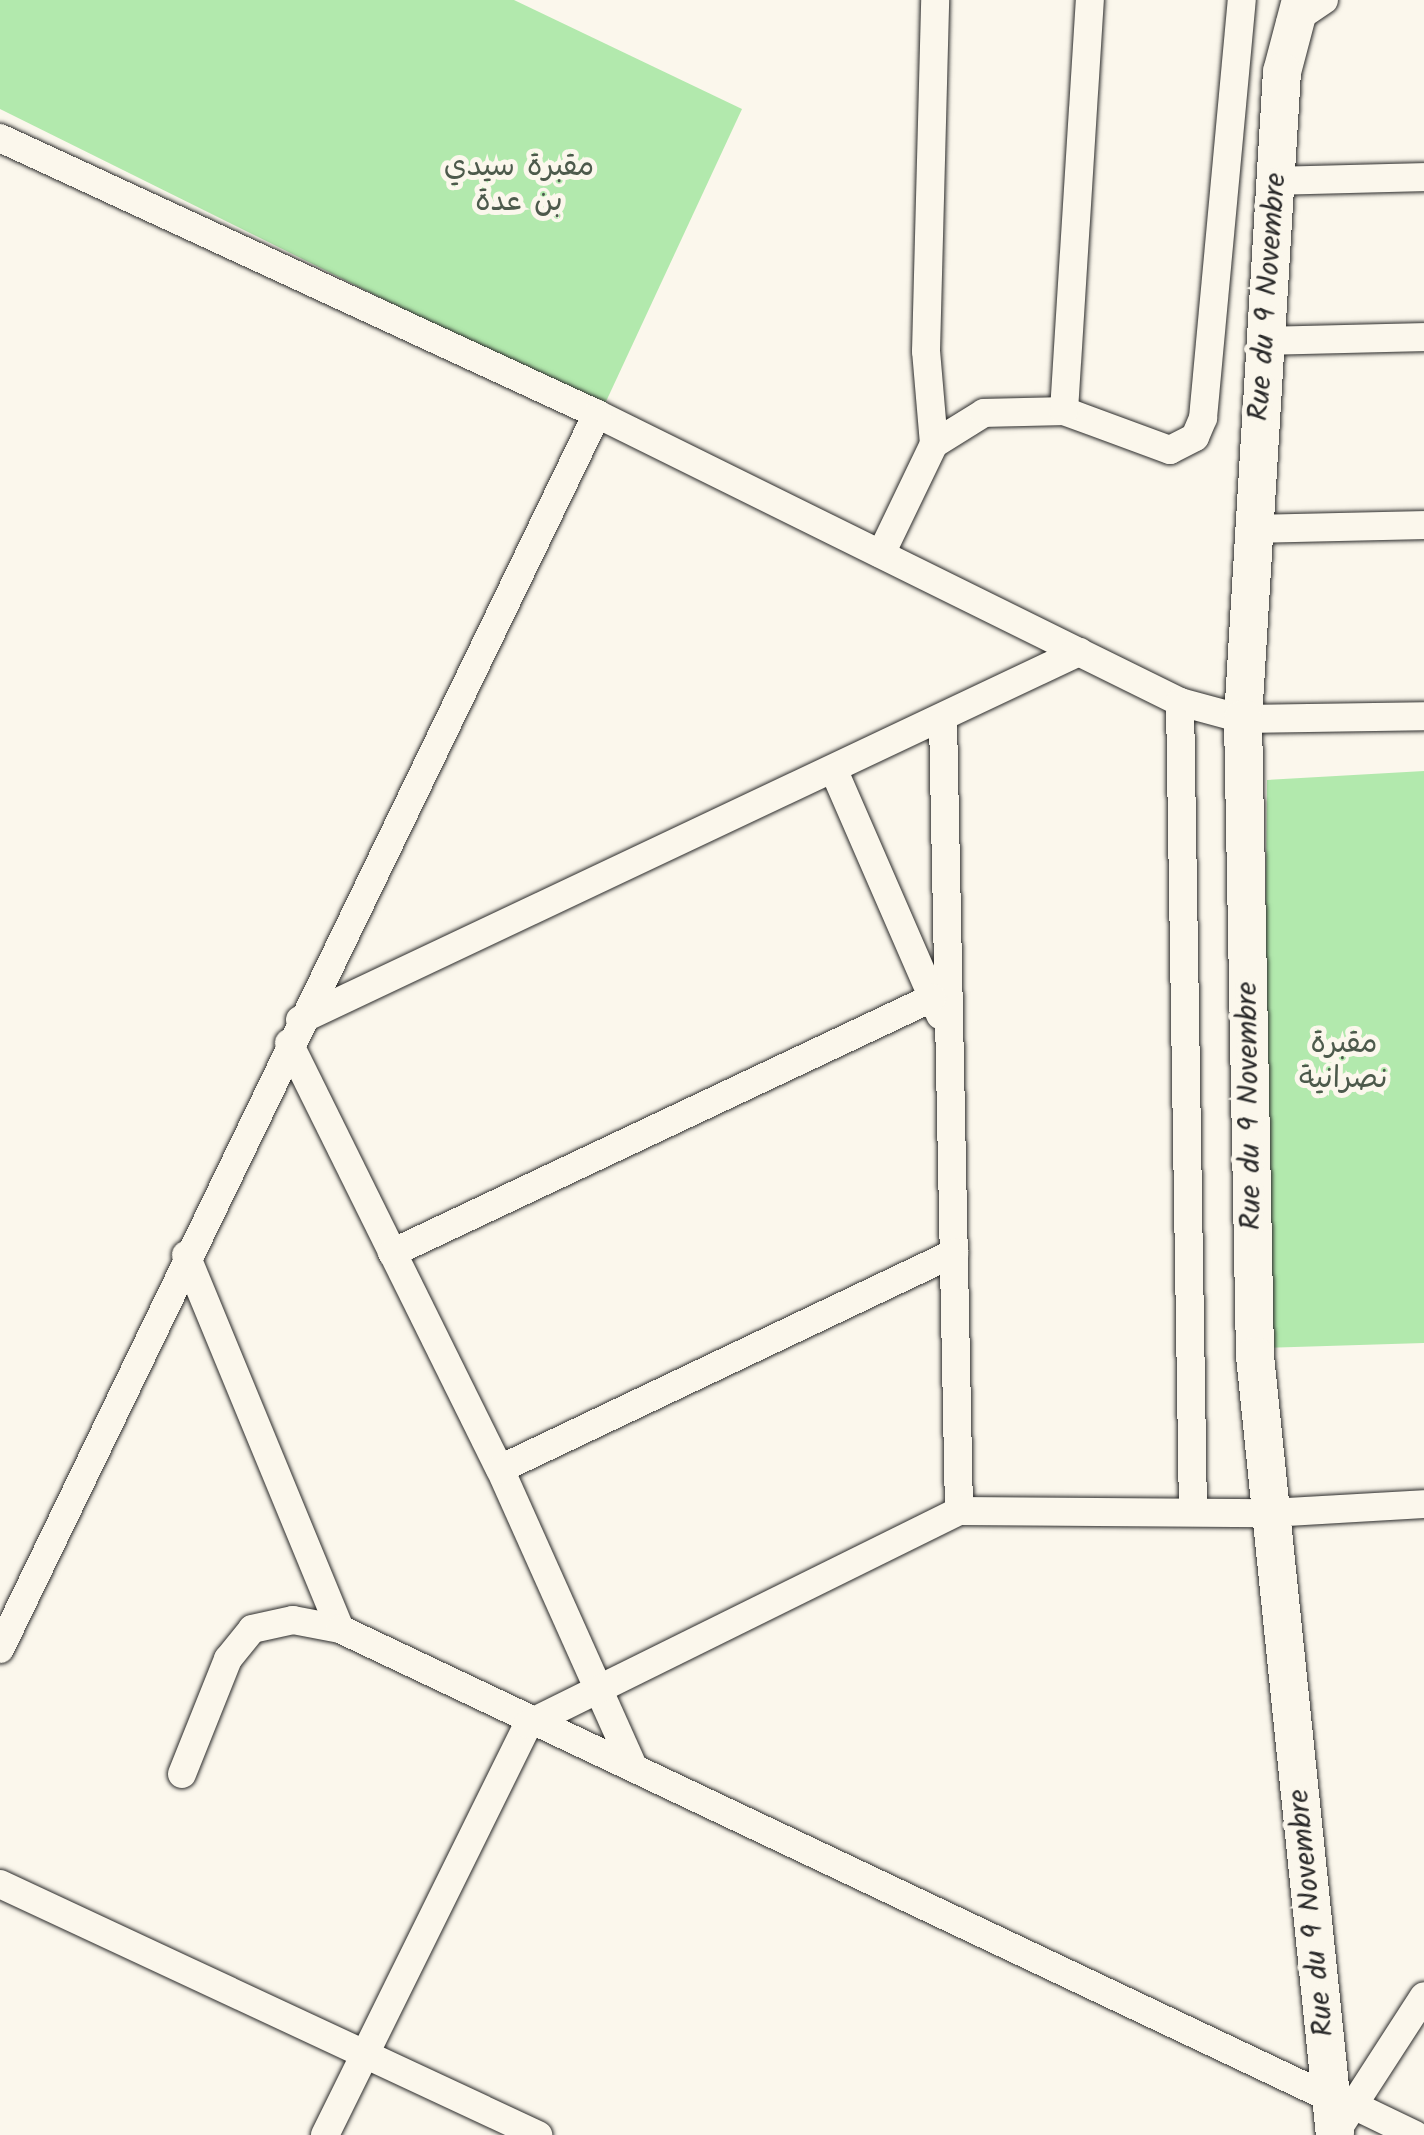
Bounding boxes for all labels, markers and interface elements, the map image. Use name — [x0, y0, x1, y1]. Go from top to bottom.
park label: مقبرة سيدي بن عدة — [444, 149, 594, 220]
street label: Rue du 9 Novembre — [1241, 172, 1295, 422]
street label: Rue du 9 Novembre — [1230, 981, 1270, 1231]
park label: مقبرة نصرانية — [1299, 1026, 1389, 1096]
street label: Rue du 9 Novembre — [1281, 1787, 1343, 2039]

